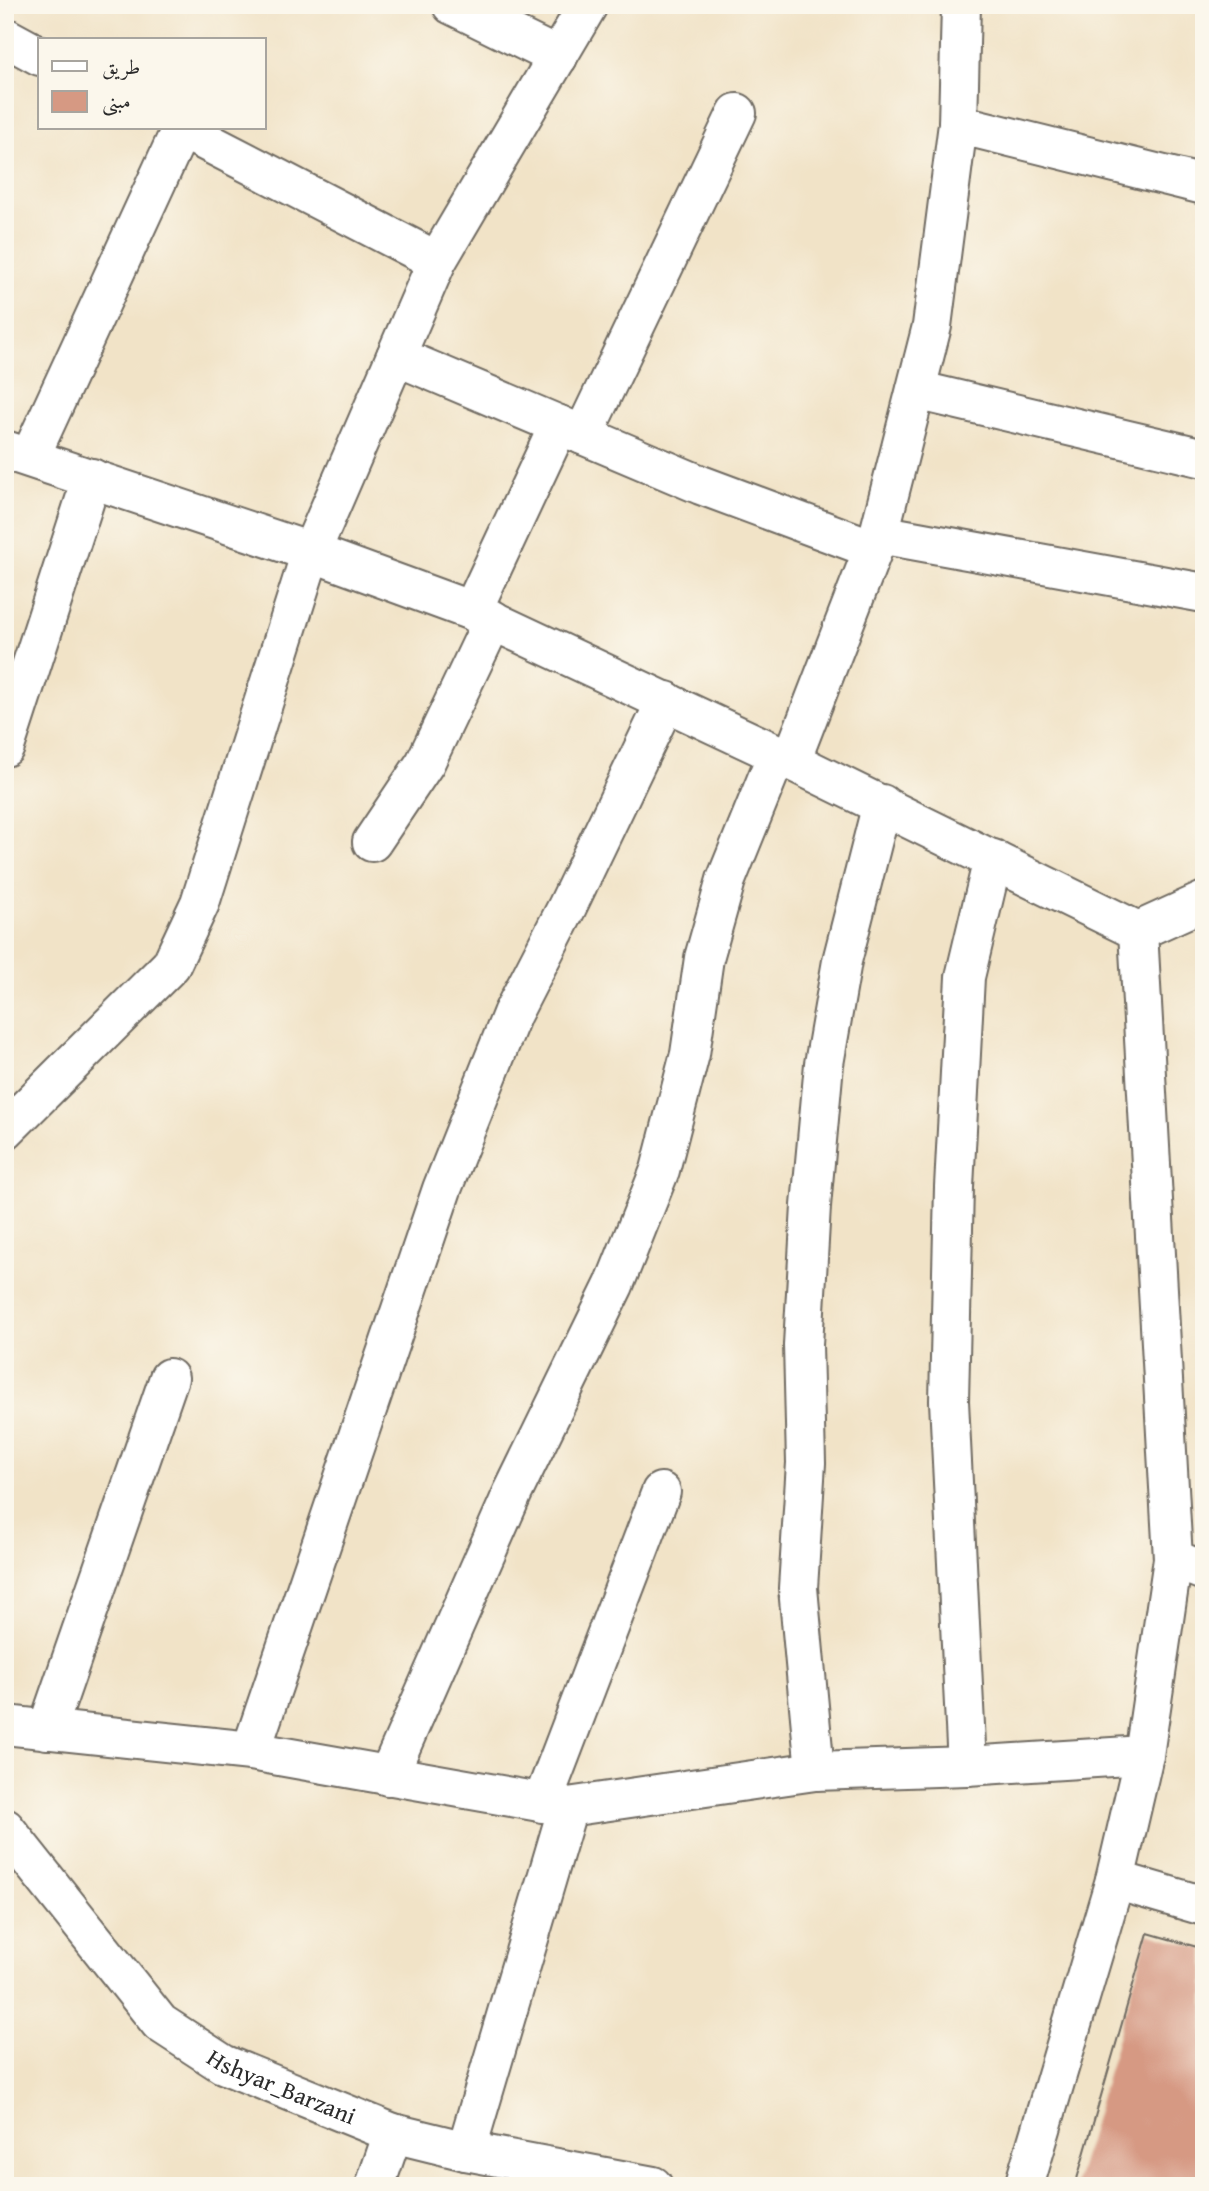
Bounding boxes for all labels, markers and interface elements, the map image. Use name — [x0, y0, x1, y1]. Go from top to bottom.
legend — [38, 38, 266, 130]
text: طريق — [102, 51, 140, 82]
text: مبنى — [102, 85, 131, 116]
street label: Hshyar_Barzani — [200, 2040, 361, 2133]

